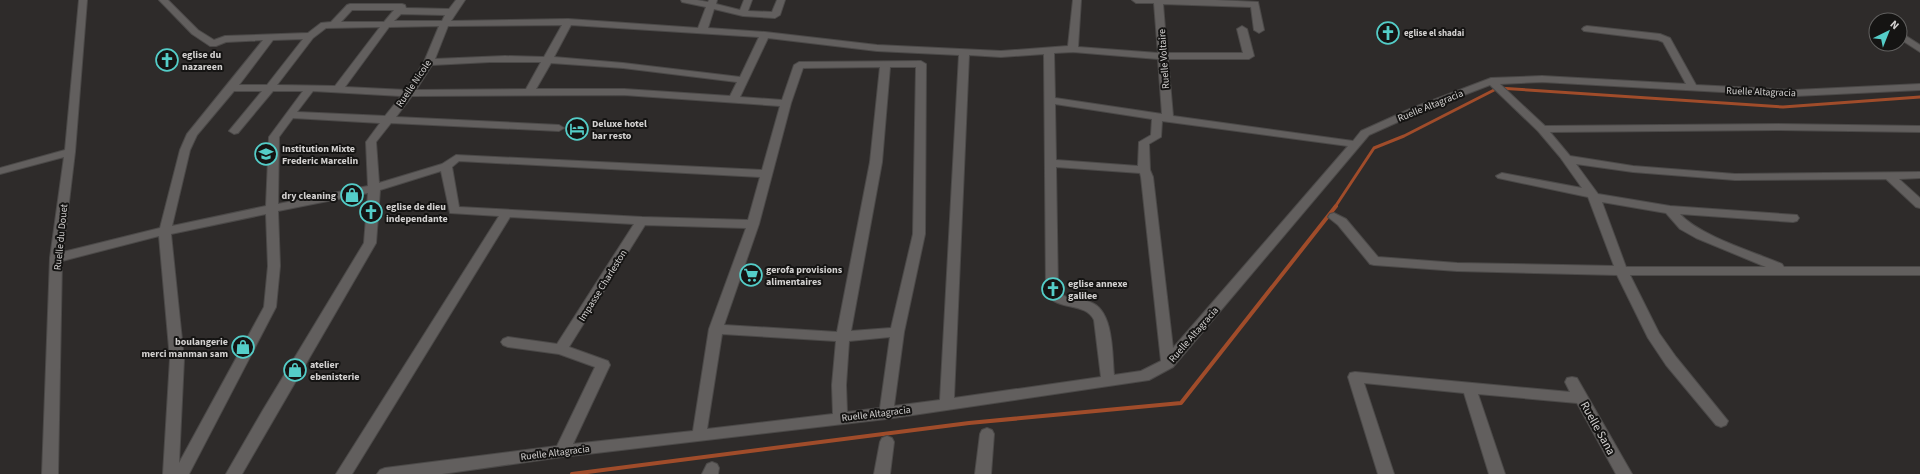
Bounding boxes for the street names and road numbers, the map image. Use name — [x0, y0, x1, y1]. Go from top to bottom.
street label: Ruelle Voltaire — [1155, 28, 1173, 89]
street label: Ruelle Nicole — [393, 57, 435, 110]
street label: Ruelle Altagracia — [1726, 84, 1796, 100]
street label: Ruelle Altagracia — [1395, 86, 1465, 125]
street label: Ruelle du Douet — [51, 203, 71, 271]
street label: Impasse Charleston — [575, 247, 631, 324]
street label: Ruelle Altagracia — [1166, 304, 1222, 366]
street label: Ruelle Sana — [1576, 398, 1619, 458]
street label: Ruelle Altagracia — [841, 403, 912, 425]
street label: Ruelle Altagracia — [520, 442, 591, 464]

